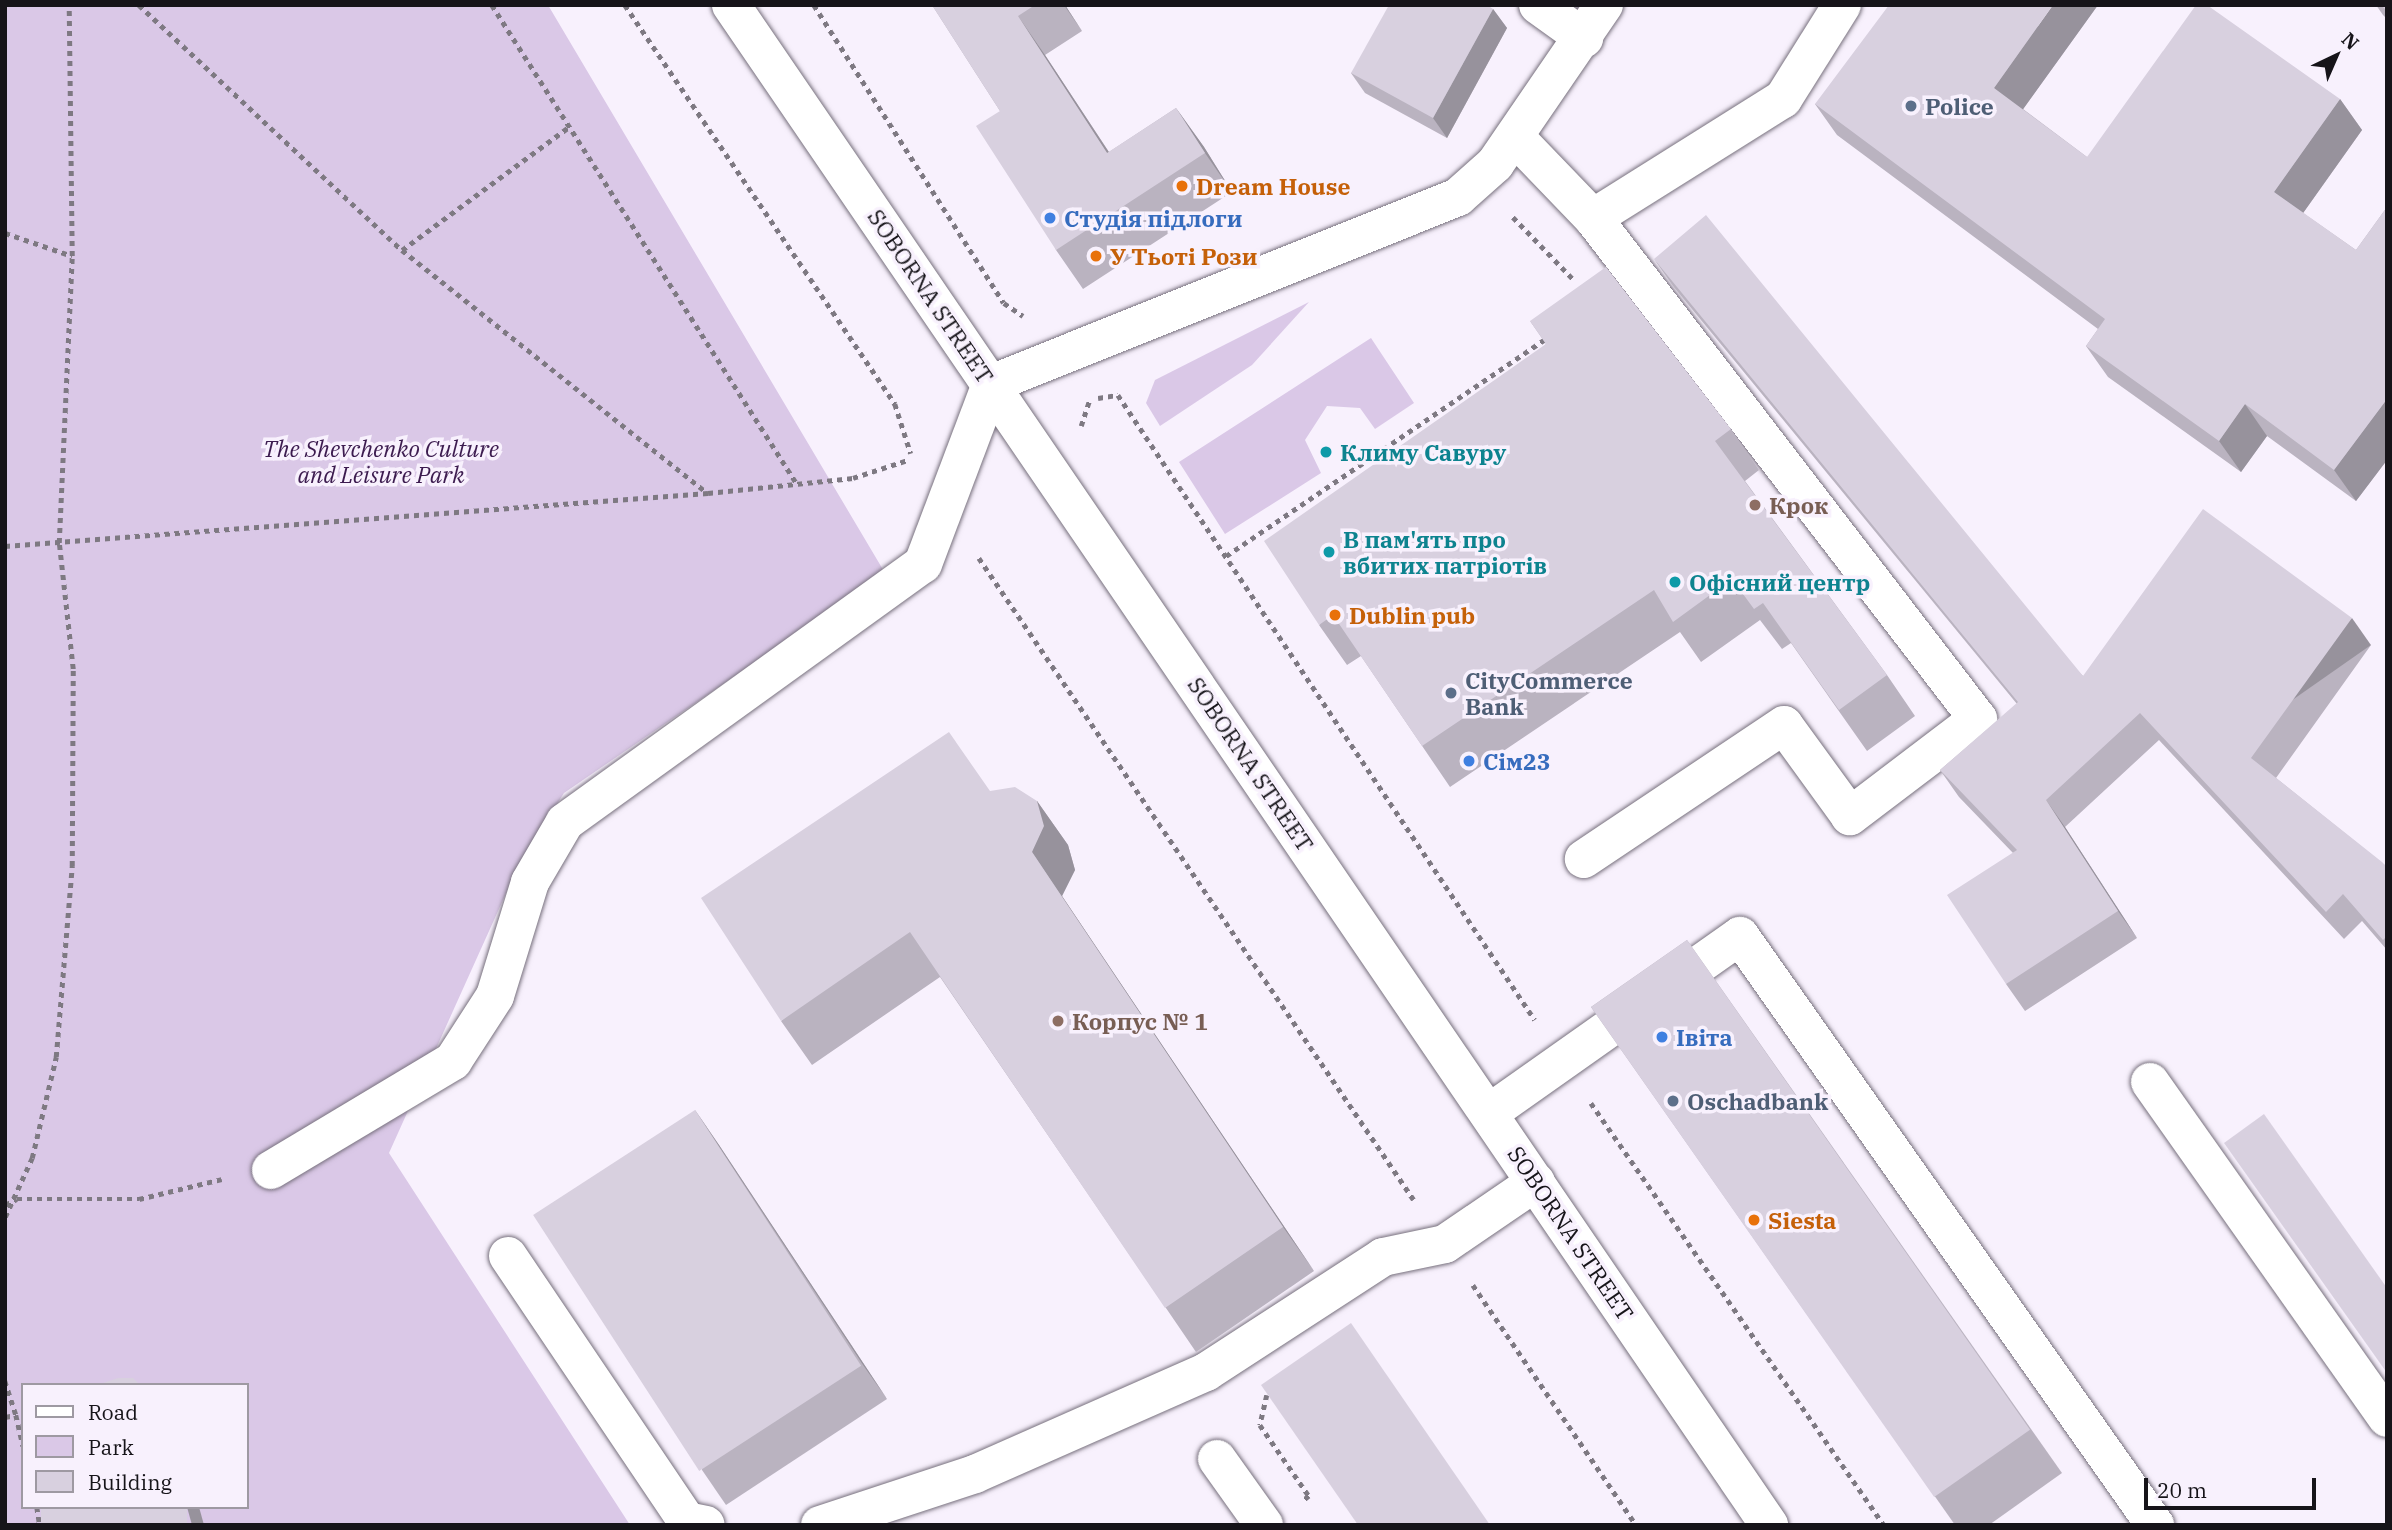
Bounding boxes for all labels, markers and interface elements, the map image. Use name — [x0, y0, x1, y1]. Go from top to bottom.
north arrow — [2301, 21, 2371, 91]
text: N — [2337, 27, 2364, 55]
place label: Police — [1925, 92, 1994, 120]
marker: Police — [1903, 98, 1919, 114]
place label: Dream House — [1196, 172, 1350, 200]
marker: Dream House — [1174, 178, 1190, 194]
street label: SOBORNA STREET — [862, 204, 1000, 388]
place label: Студія підлоги — [1064, 204, 1242, 232]
marker: Студія підлоги — [1042, 210, 1058, 226]
place label: У Тьоті Рози — [1110, 242, 1257, 270]
marker: У Тьоті Рози — [1088, 248, 1104, 264]
park label: The Shevchenko Culture and Leisure Park — [263, 434, 499, 488]
place label: Климу Савуру — [1340, 438, 1506, 466]
marker: Климу Савуру — [1318, 444, 1334, 460]
place label: Крок — [1769, 491, 1828, 519]
marker: Крок — [1747, 497, 1763, 513]
place label: В пам'ять про вбитих патріотів — [1343, 525, 1547, 579]
marker: В пам'ять про вбитих патріотів — [1321, 544, 1337, 560]
place label: Офісний центр — [1689, 568, 1870, 596]
marker: Офісний центр — [1667, 574, 1683, 590]
place label: Dublin pub — [1349, 601, 1475, 629]
marker: Dublin pub — [1327, 607, 1343, 623]
place label: CityCommerce Bank — [1465, 666, 1633, 720]
street label: SOBORNA STREET — [1182, 672, 1320, 856]
marker: CityCommerce Bank — [1443, 685, 1459, 701]
place label: Сім23 — [1483, 747, 1551, 775]
marker: Сім23 — [1461, 753, 1477, 769]
place label: Корпус № 1 — [1072, 1007, 1208, 1035]
marker: Корпус № 1 — [1050, 1013, 1066, 1029]
place label: Івіта — [1676, 1023, 1733, 1051]
marker: Івіта — [1654, 1029, 1670, 1045]
place label: Oschadbank — [1687, 1087, 1828, 1115]
marker: Oschadbank — [1665, 1093, 1681, 1109]
street label: SOBORNA STREET — [1502, 1141, 1640, 1325]
place label: Siesta — [1768, 1206, 1836, 1234]
marker: Siesta — [1746, 1212, 1762, 1228]
legend — [21, 1383, 248, 1509]
text: Road — [88, 1398, 138, 1426]
text: Park — [88, 1433, 134, 1461]
scale bar — [2147, 1464, 2318, 1508]
text: Building — [88, 1468, 172, 1496]
text: 20 m — [2157, 1476, 2207, 1504]

